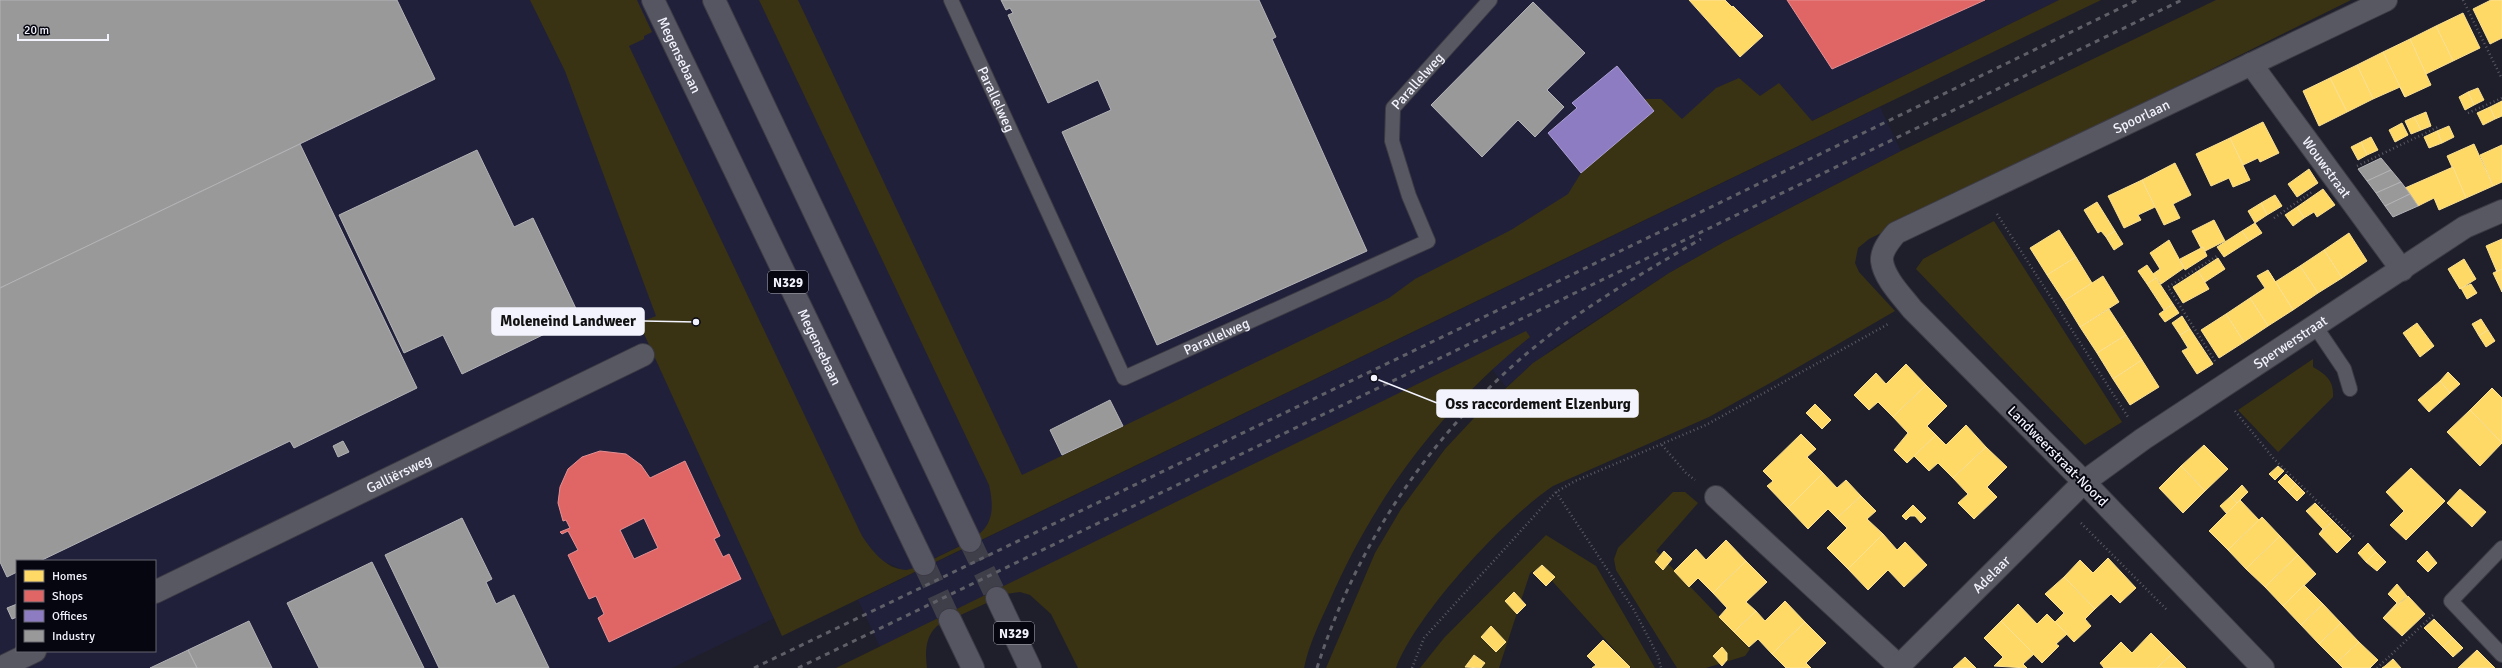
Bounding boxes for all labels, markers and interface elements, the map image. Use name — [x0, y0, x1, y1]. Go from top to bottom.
street label: Megensebaan — [653, 14, 705, 96]
scale bar — [18, 16, 108, 42]
text: 20 m — [24, 23, 49, 38]
street label: Parallelweg — [1388, 49, 1448, 113]
street label: Parallelweg — [974, 64, 1018, 135]
street label: Spoorlaan — [2110, 96, 2173, 138]
street label: Wouwstraat — [2298, 134, 2354, 201]
road number: N329 — [768, 271, 808, 293]
street label: Megensebaan — [794, 306, 845, 388]
callout: Moleneind Landweer — [492, 308, 644, 335]
text: Moleneind Landweer — [500, 312, 636, 330]
street label: Sperwerstraat — [2250, 312, 2331, 373]
street label: Parallelweg — [1181, 315, 1252, 359]
callout: Oss raccordement Elzenburg — [1437, 390, 1638, 417]
text: Oss raccordement Elzenburg — [1445, 395, 1631, 413]
street label: Landweerstraat-Noord — [2004, 403, 2111, 510]
street label: Galliërsweg — [364, 451, 434, 497]
street label: Adelaar — [1969, 552, 2015, 597]
legend — [16, 560, 156, 652]
text: Homes — [52, 569, 87, 584]
text: Shops — [52, 589, 83, 604]
text: Offices — [52, 609, 87, 624]
road number: N329 — [994, 622, 1034, 644]
text: Industry — [52, 629, 95, 644]

